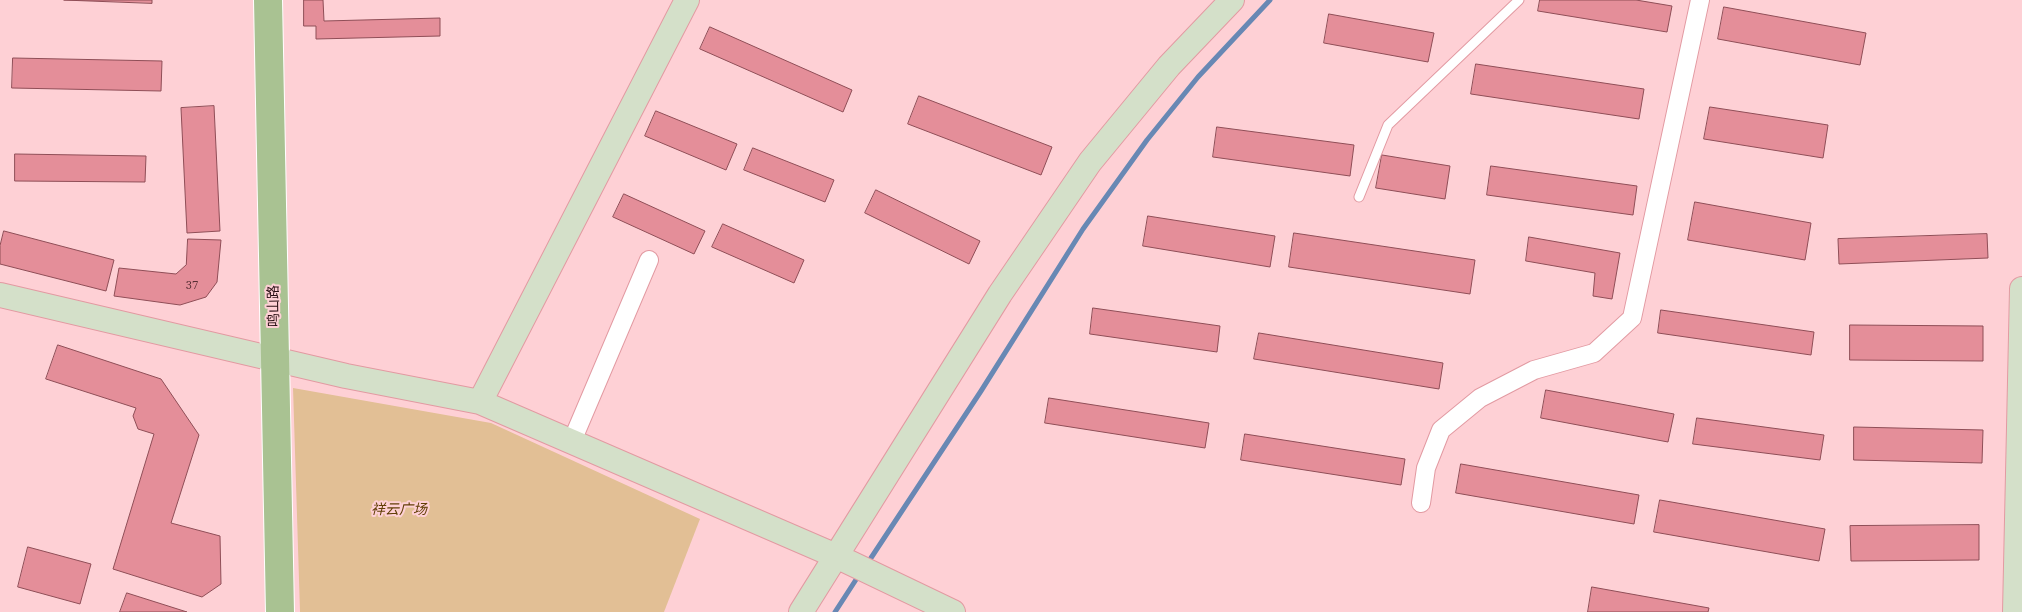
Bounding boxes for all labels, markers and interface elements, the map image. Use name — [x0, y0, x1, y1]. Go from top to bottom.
house number: 37 — [185, 279, 199, 293]
street label: 鸣山路 — [265, 285, 283, 327]
park label: 祥云广场 — [371, 502, 427, 518]

